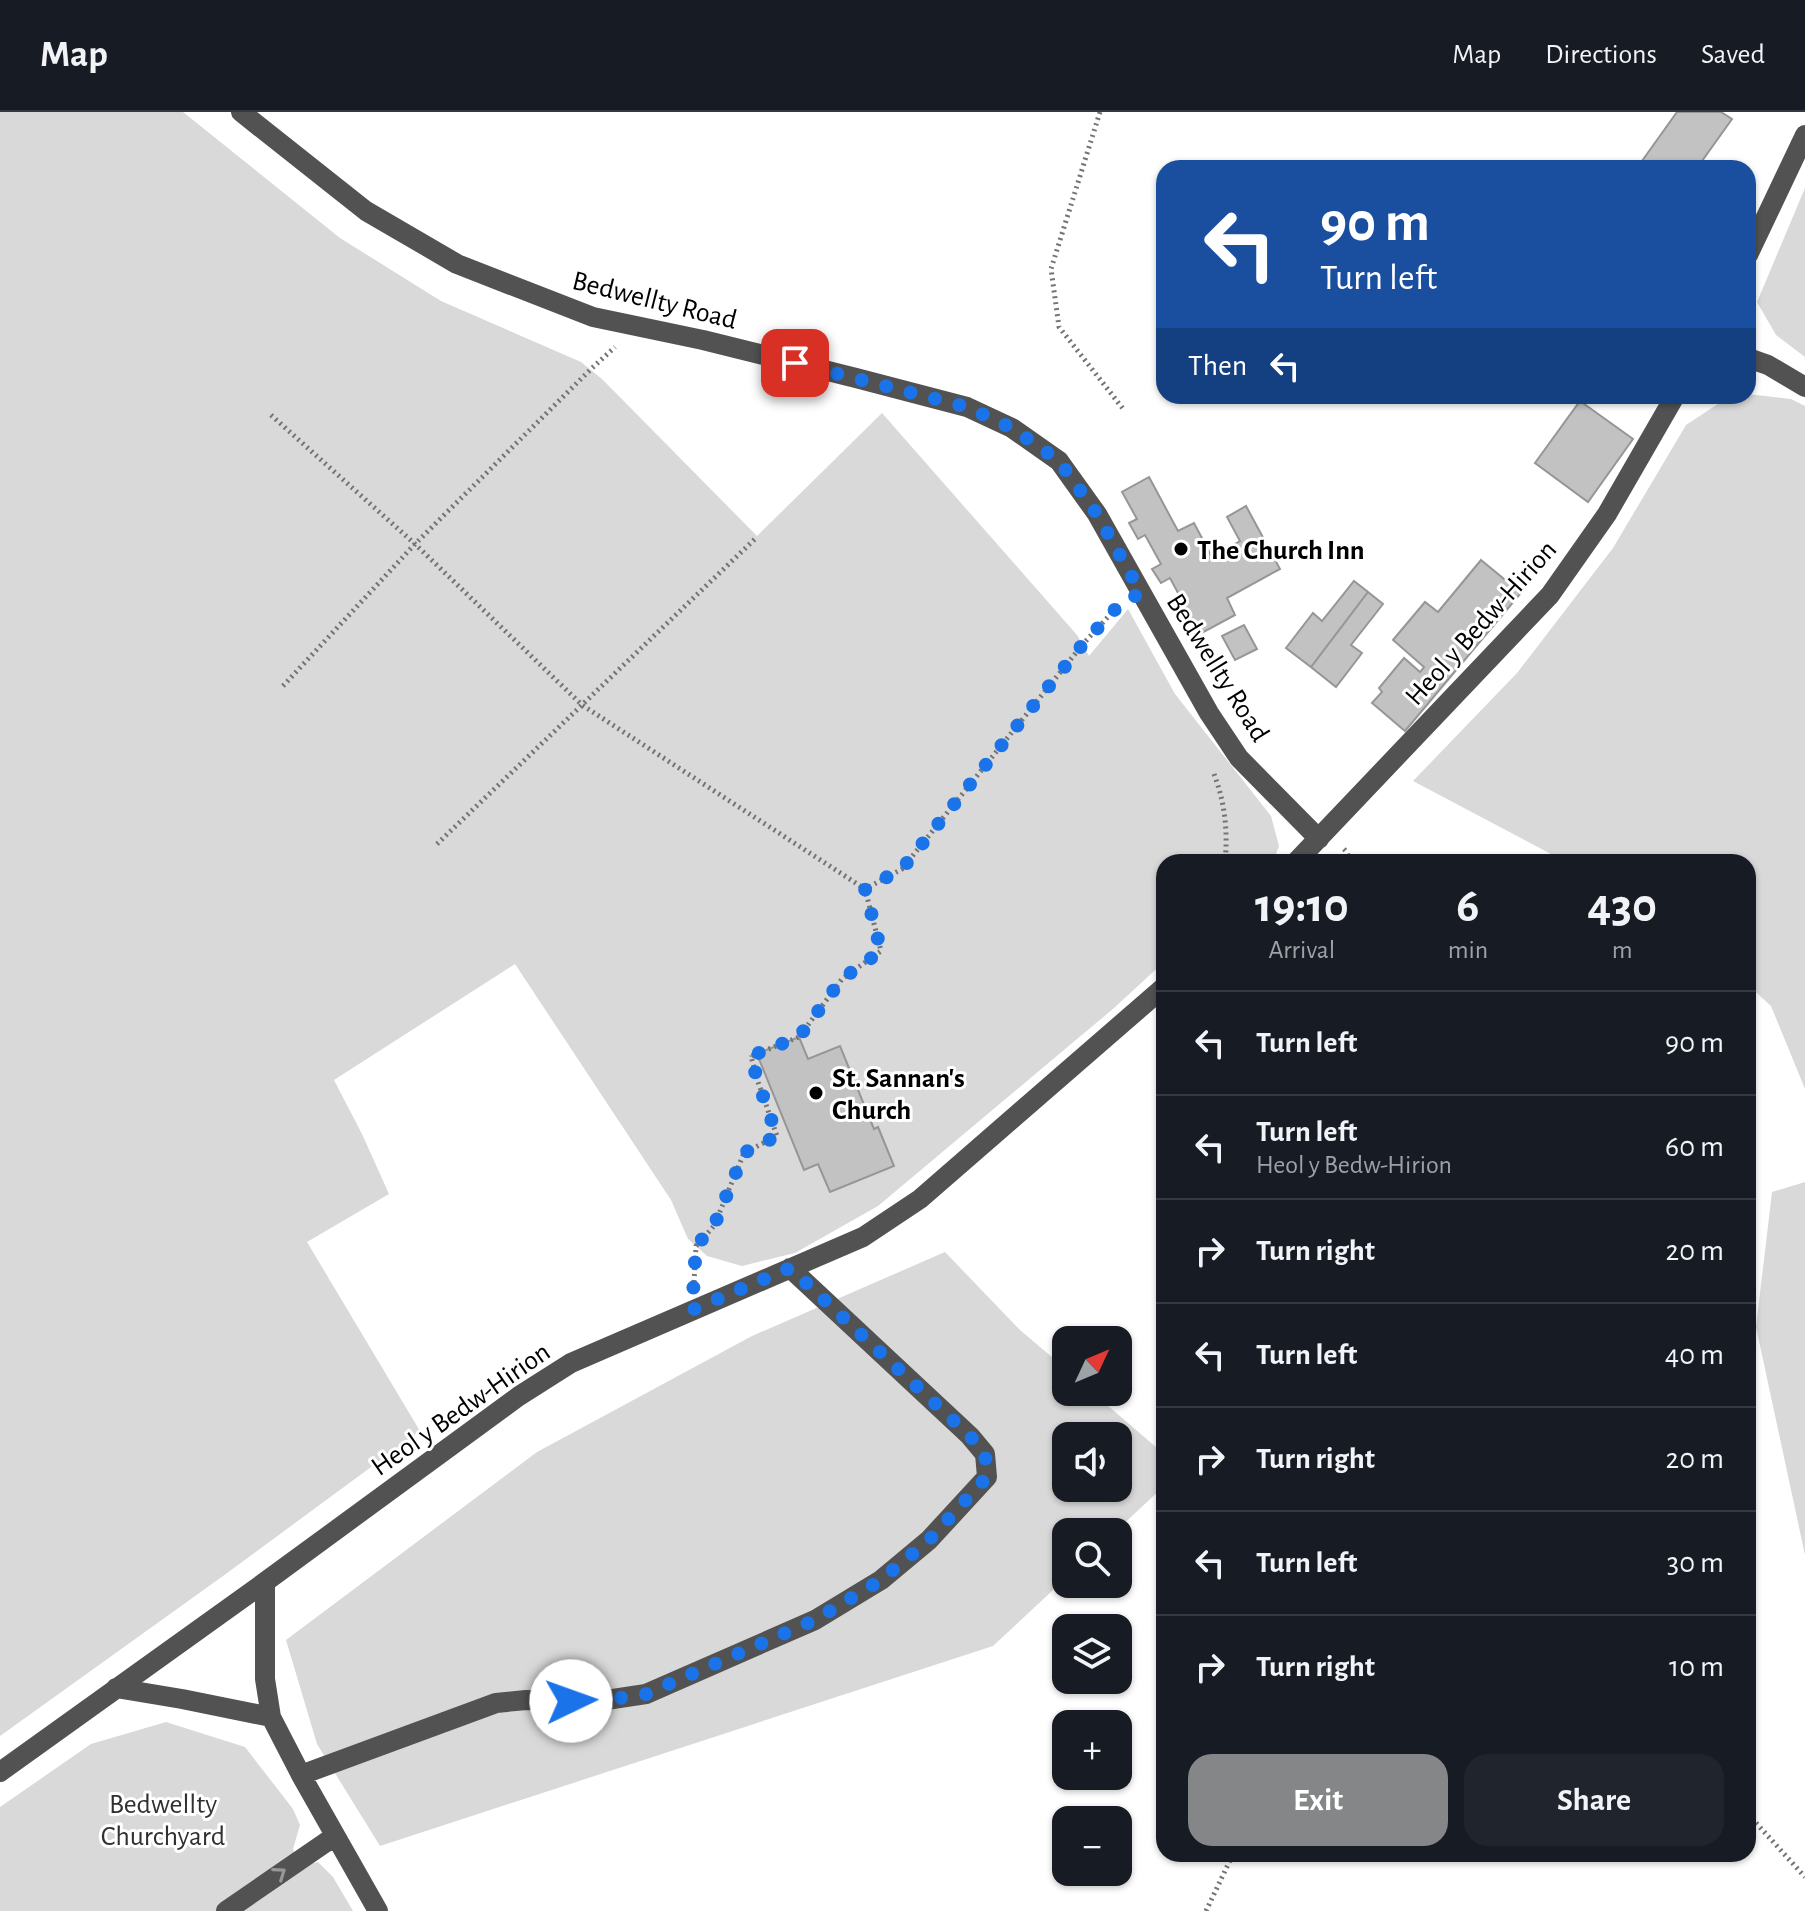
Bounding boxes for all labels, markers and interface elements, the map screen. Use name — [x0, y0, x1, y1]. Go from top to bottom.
text: Map — [40, 36, 108, 74]
text: Map — [1452, 41, 1501, 69]
text: Directions — [1545, 41, 1657, 69]
text: Saved — [1701, 41, 1765, 69]
icon: left — [1188, 192, 1292, 296]
text: 90 m — [1320, 195, 1430, 251]
text: Turn left — [1320, 260, 1437, 296]
street label: Bedwellty Road — [569, 267, 740, 335]
pin — [761, 329, 829, 397]
icon: arrive — [773, 341, 817, 385]
icon: left — [1263, 344, 1307, 388]
text: Then — [1188, 351, 1247, 381]
street label: Heol y Bedw-Hirion — [1401, 536, 1562, 711]
place label: The Church Inn — [1197, 537, 1365, 565]
marker: The Church Inn — [1172, 540, 1190, 558]
street label: Bedwellty Road — [1161, 589, 1274, 747]
text: 19:10 — [1255, 883, 1349, 931]
text: 6 — [1456, 883, 1480, 931]
text: 430 — [1587, 883, 1657, 931]
text: Arrival — [1268, 937, 1335, 963]
text: min — [1448, 937, 1488, 963]
text: m — [1612, 937, 1633, 963]
icon: left — [1188, 1021, 1232, 1065]
text: Turn left — [1256, 1028, 1357, 1058]
text: 90 m — [1665, 1028, 1724, 1058]
place label: St. Sannan's Church — [832, 1065, 965, 1125]
marker: St. Sannan's Church — [807, 1084, 825, 1102]
text: Turn left — [1256, 1117, 1357, 1147]
icon: left — [1188, 1125, 1232, 1169]
text: 60 m — [1665, 1132, 1724, 1162]
text: Heol y Bedw-Hirion — [1256, 1152, 1452, 1178]
icon: right — [1188, 1229, 1232, 1273]
text: Turn right — [1256, 1236, 1375, 1266]
text: 20 m — [1666, 1236, 1724, 1266]
north arrow — [1052, 1326, 1132, 1406]
map controls — [1052, 1326, 1132, 1886]
icon: left — [1188, 1333, 1232, 1377]
street label: Heol y Bedw-Hirion — [367, 1338, 556, 1482]
text: Turn left — [1256, 1340, 1357, 1370]
text: 40 m — [1665, 1340, 1724, 1370]
button: sound — [1052, 1422, 1132, 1502]
icon: right — [1188, 1437, 1232, 1481]
text: Turn right — [1256, 1444, 1375, 1474]
text: 20 m — [1666, 1444, 1724, 1474]
button: search — [1052, 1518, 1132, 1598]
icon: left — [1188, 1541, 1232, 1585]
text: Turn left — [1256, 1548, 1357, 1578]
text: 30 m — [1667, 1548, 1724, 1578]
button: layers — [1052, 1614, 1132, 1694]
icon: right — [1188, 1645, 1232, 1689]
text: Turn right — [1256, 1652, 1375, 1682]
text: 10 m — [1669, 1652, 1724, 1682]
position arrow — [529, 1659, 613, 1743]
button: + — [1052, 1710, 1132, 1790]
button: Exit — [1188, 1754, 1448, 1846]
button: Share — [1464, 1754, 1724, 1846]
park label: Bedwellty Churchyard — [101, 1791, 225, 1851]
button: − — [1052, 1806, 1132, 1886]
one-way arrow — [272, 1868, 286, 1883]

